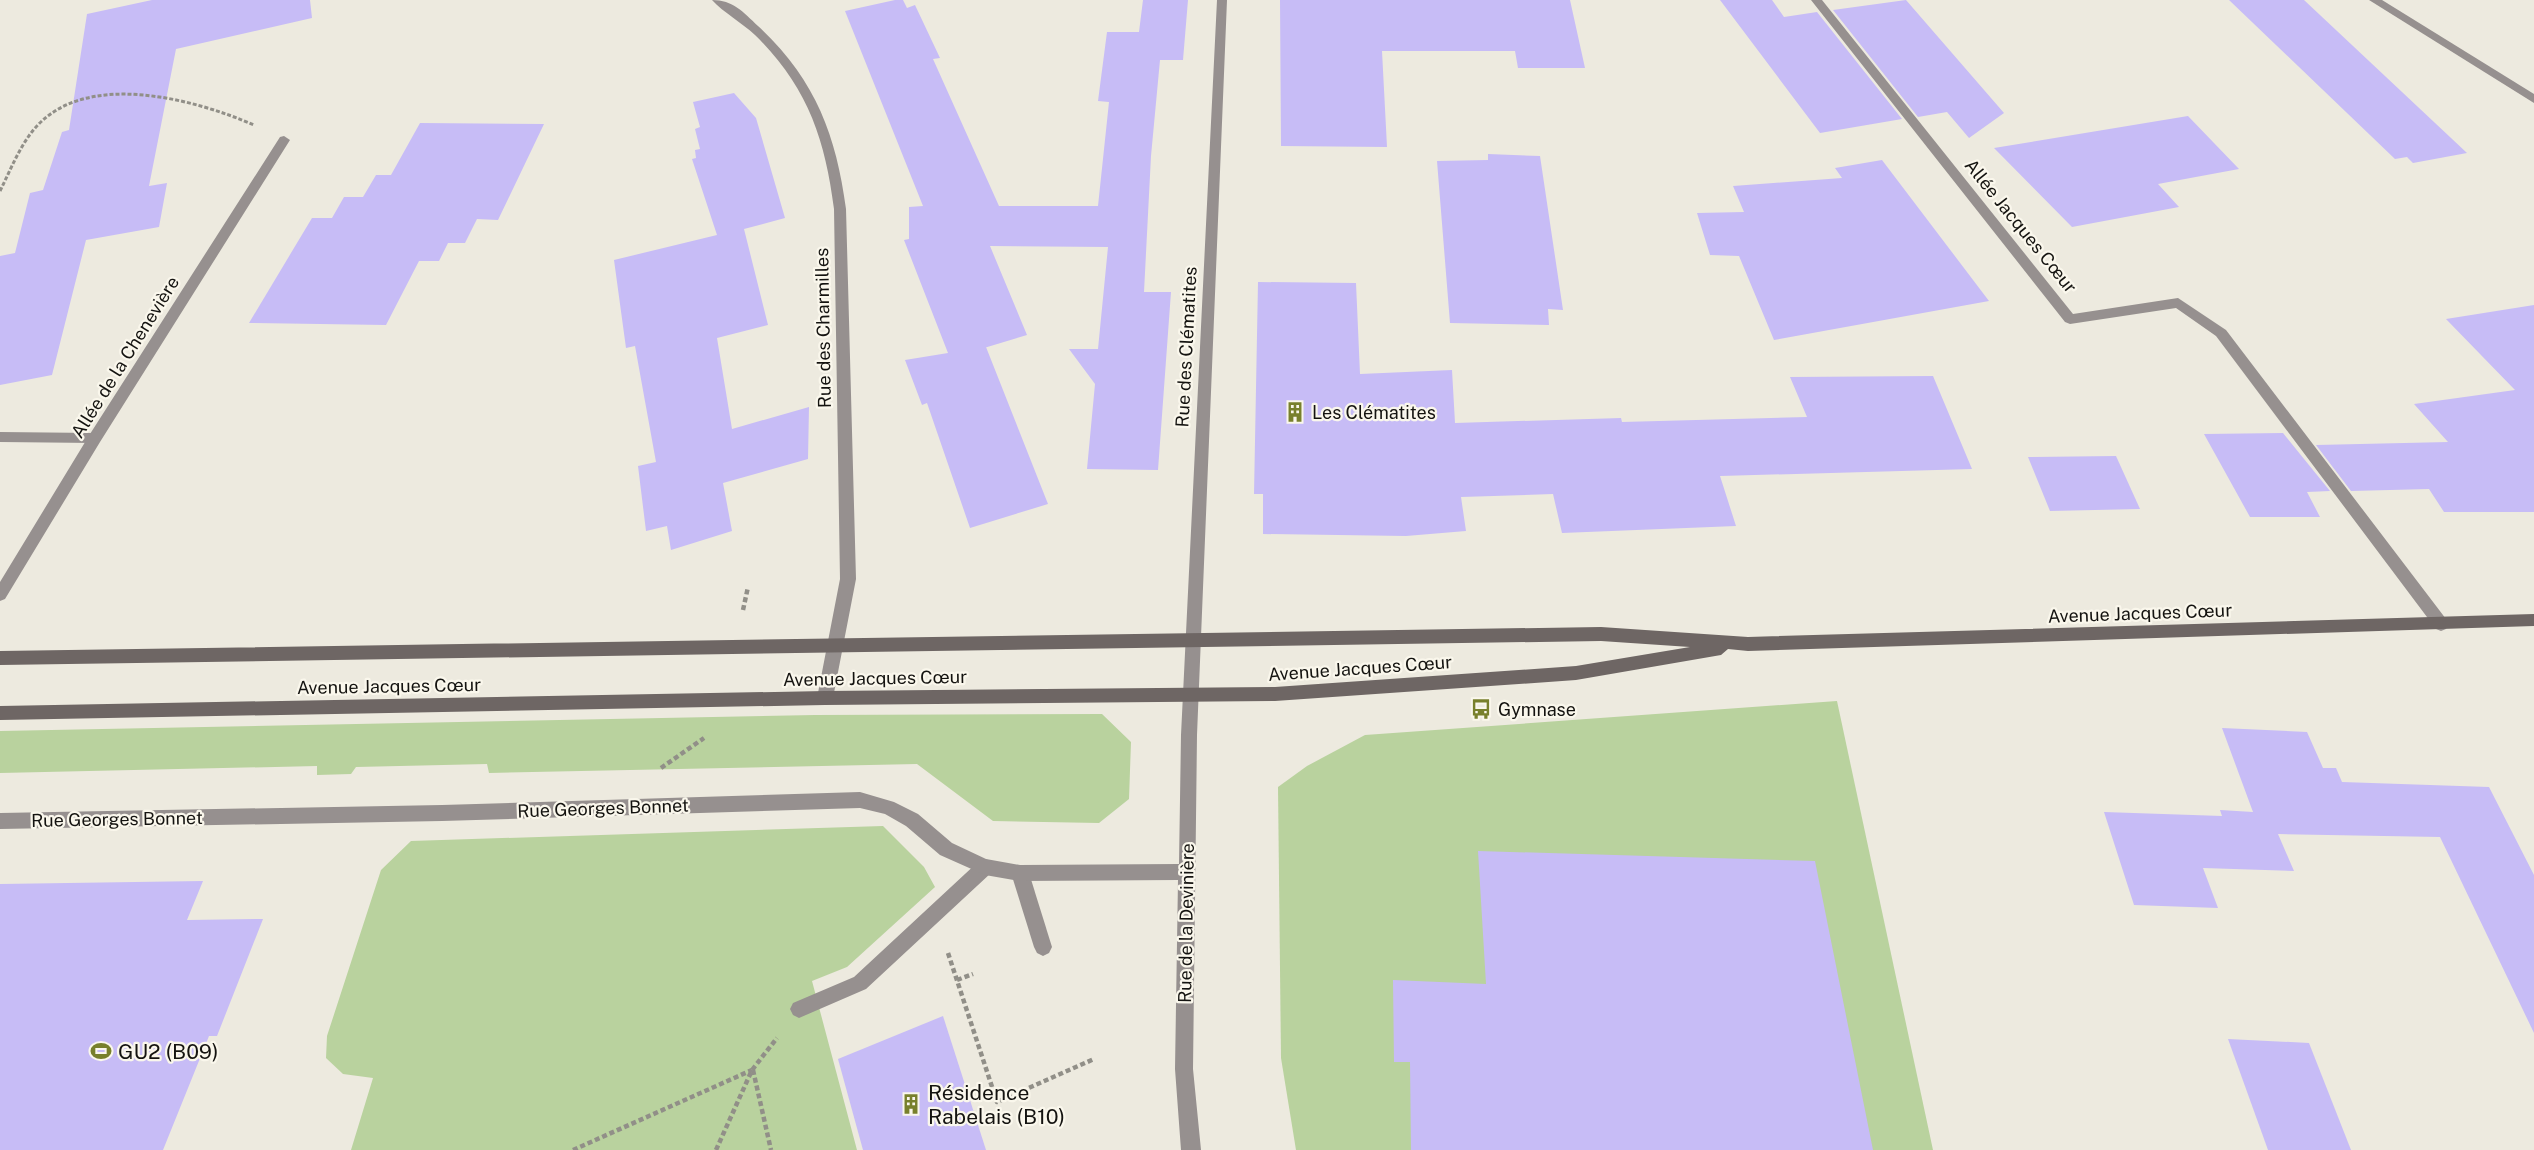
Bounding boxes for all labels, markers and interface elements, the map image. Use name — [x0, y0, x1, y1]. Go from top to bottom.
street label: Allée Jacques Cœur — [1961, 155, 2081, 297]
street label: Rue des Charmilles — [811, 248, 835, 408]
street label: Rue des Clématites — [1171, 266, 1201, 428]
street label: Allée de la Chenevière — [67, 272, 183, 442]
building icon: Les Clématites — [1283, 400, 1307, 424]
place label: Les Clématites — [1312, 402, 1436, 423]
street label: Avenue Jacques Cœur — [2047, 599, 2233, 627]
street label: Avenue Jacques Cœur — [1267, 651, 1453, 685]
street label: Avenue Jacques Cœur — [783, 666, 967, 690]
street label: Avenue Jacques Cœur — [297, 674, 481, 698]
bus stop icon: Gymnase — [1469, 697, 1493, 721]
place label: Gymnase — [1498, 699, 1576, 720]
street label: Rue Georges Bonnet — [517, 795, 689, 821]
street label: Rue Georges Bonnet — [31, 807, 203, 831]
street label: Rue de la Devinière — [1174, 843, 1198, 1003]
sports icon: GU2 (B09) — [89, 1039, 113, 1063]
place label: GU2 (B09) — [118, 1039, 218, 1064]
place label: Résidence Rabelais (B10) — [928, 1080, 1065, 1129]
building icon: Résidence Rabelais (B10) — [899, 1092, 923, 1116]

